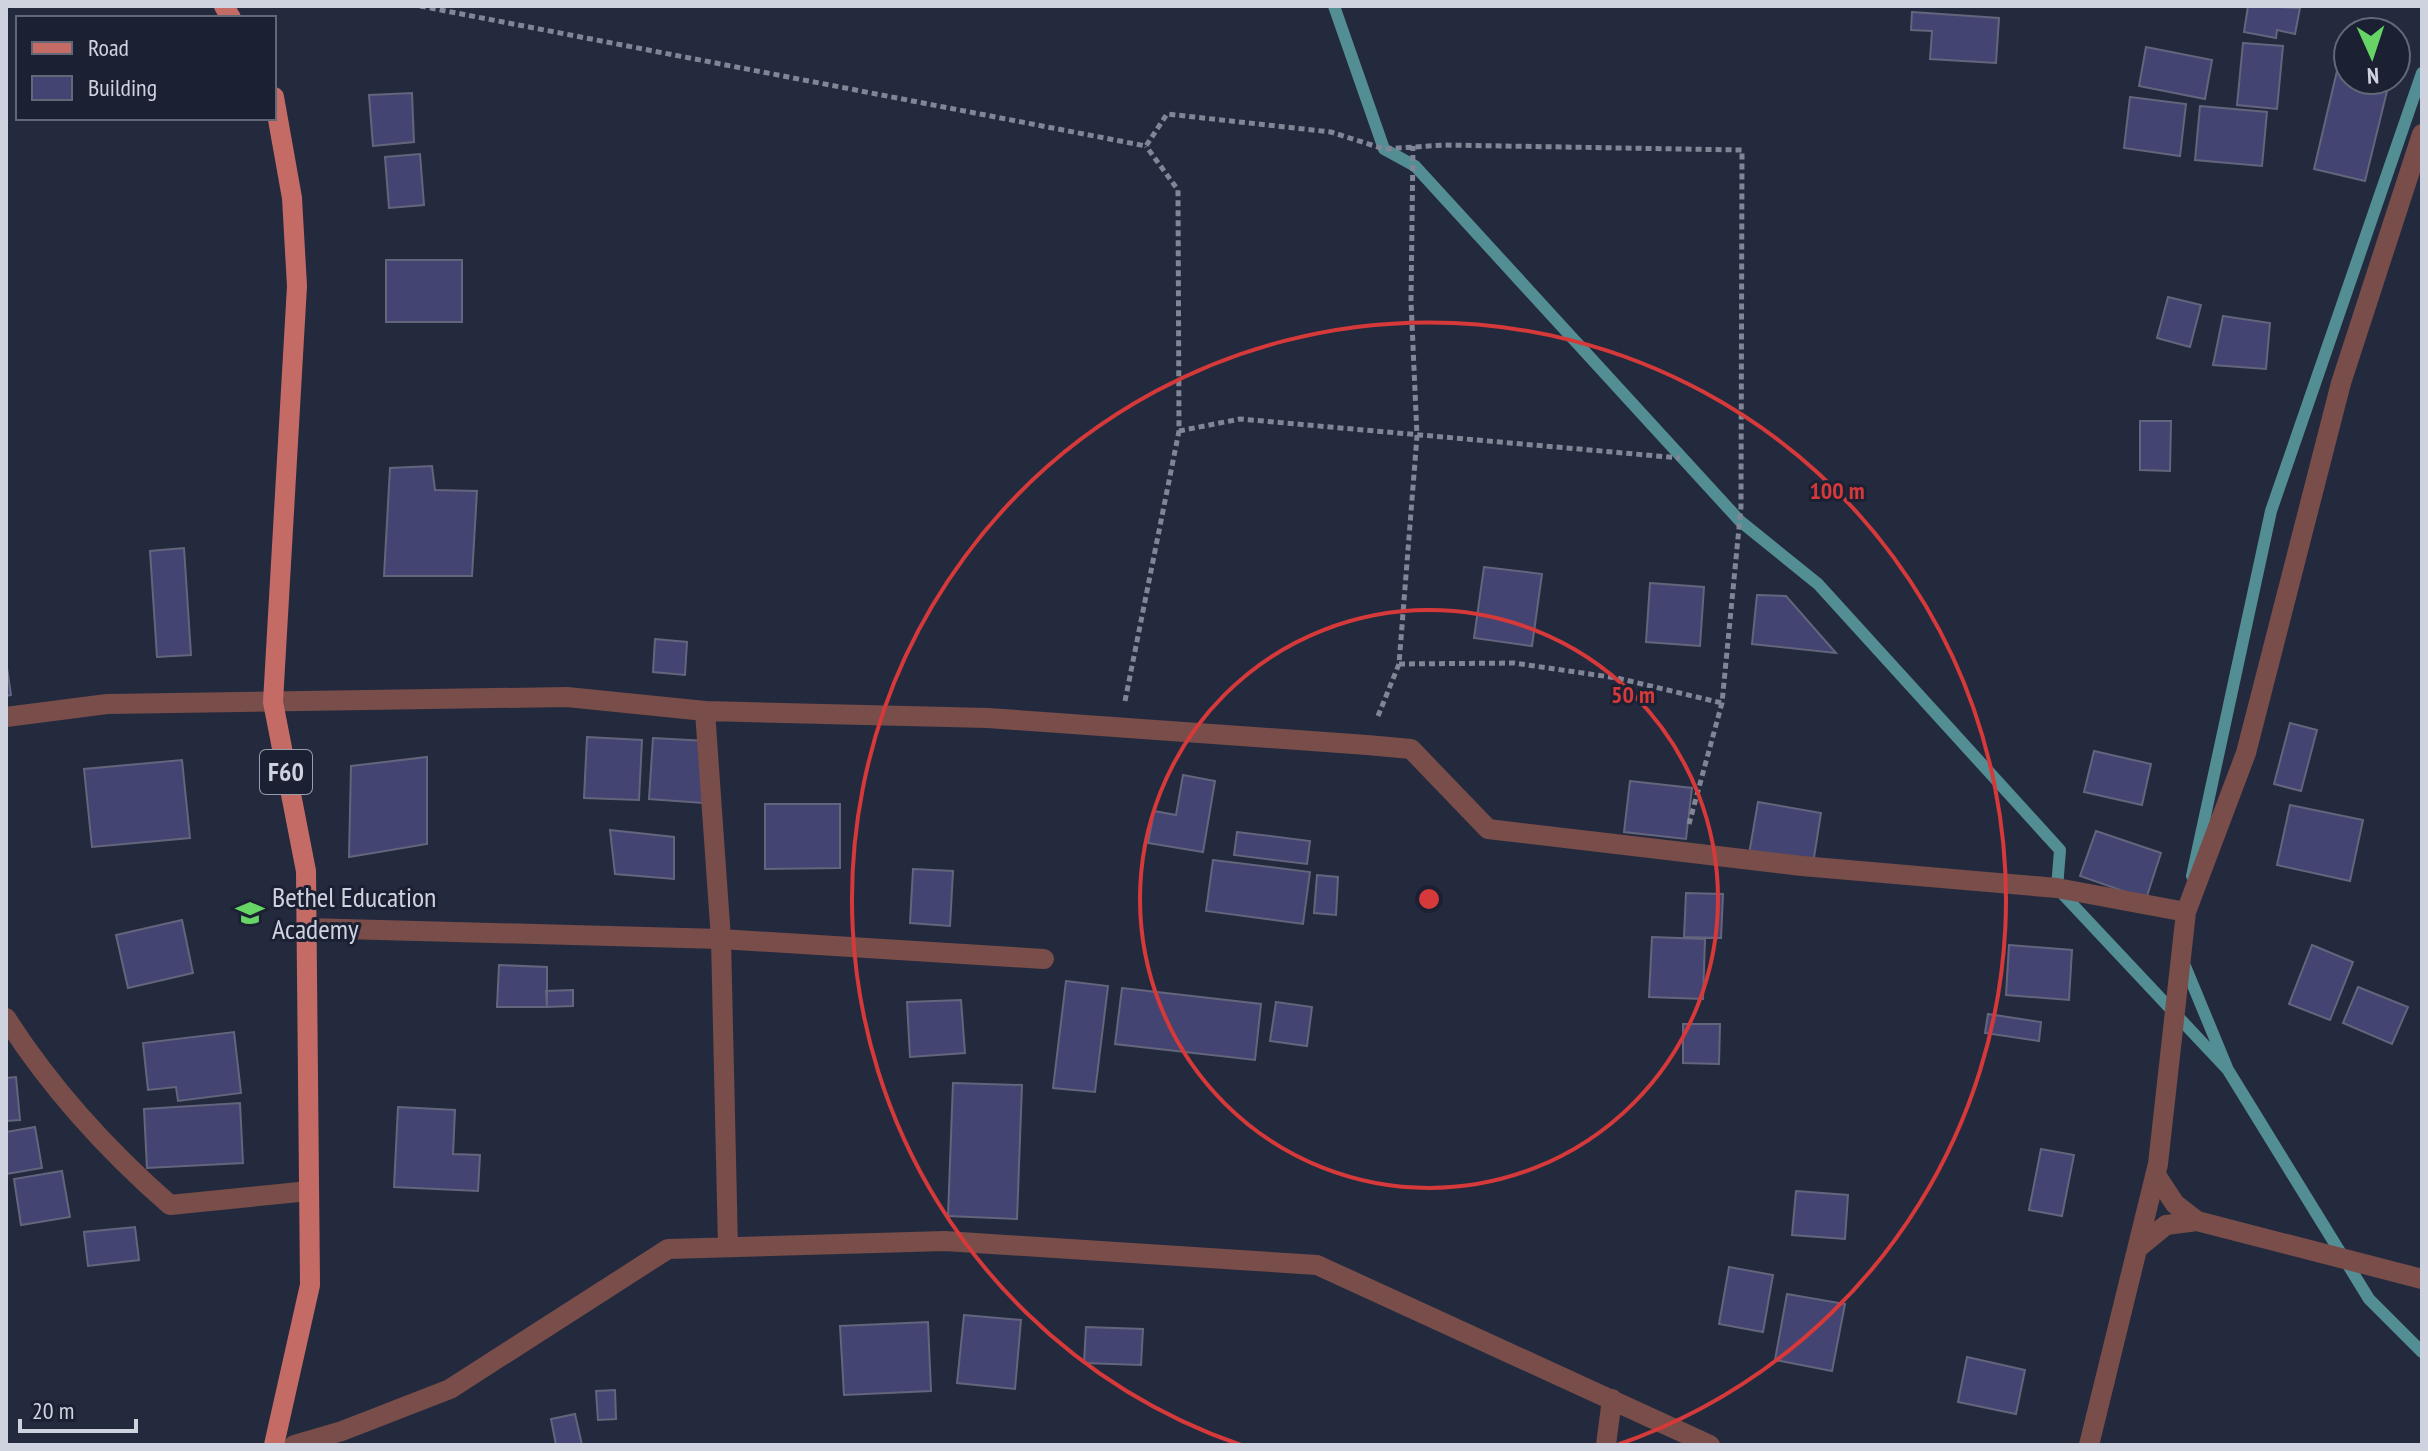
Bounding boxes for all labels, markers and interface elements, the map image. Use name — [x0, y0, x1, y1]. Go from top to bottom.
legend — [16, 16, 276, 120]
north arrow — [2332, 16, 2412, 96]
text: Road — [88, 32, 129, 63]
text: N — [2366, 62, 2380, 90]
text: Building — [88, 72, 157, 103]
text: 100 m — [1809, 475, 1865, 506]
text: 50 m — [1611, 679, 1655, 710]
road number: F60 — [260, 750, 312, 794]
place label: Bethel Education Academy — [272, 878, 436, 947]
centre of rings — [1415, 885, 1443, 913]
school or university icon: Bethel Education Academy — [235, 898, 265, 928]
scale bar — [20, 1383, 136, 1433]
text: 20 m — [32, 1395, 74, 1426]

